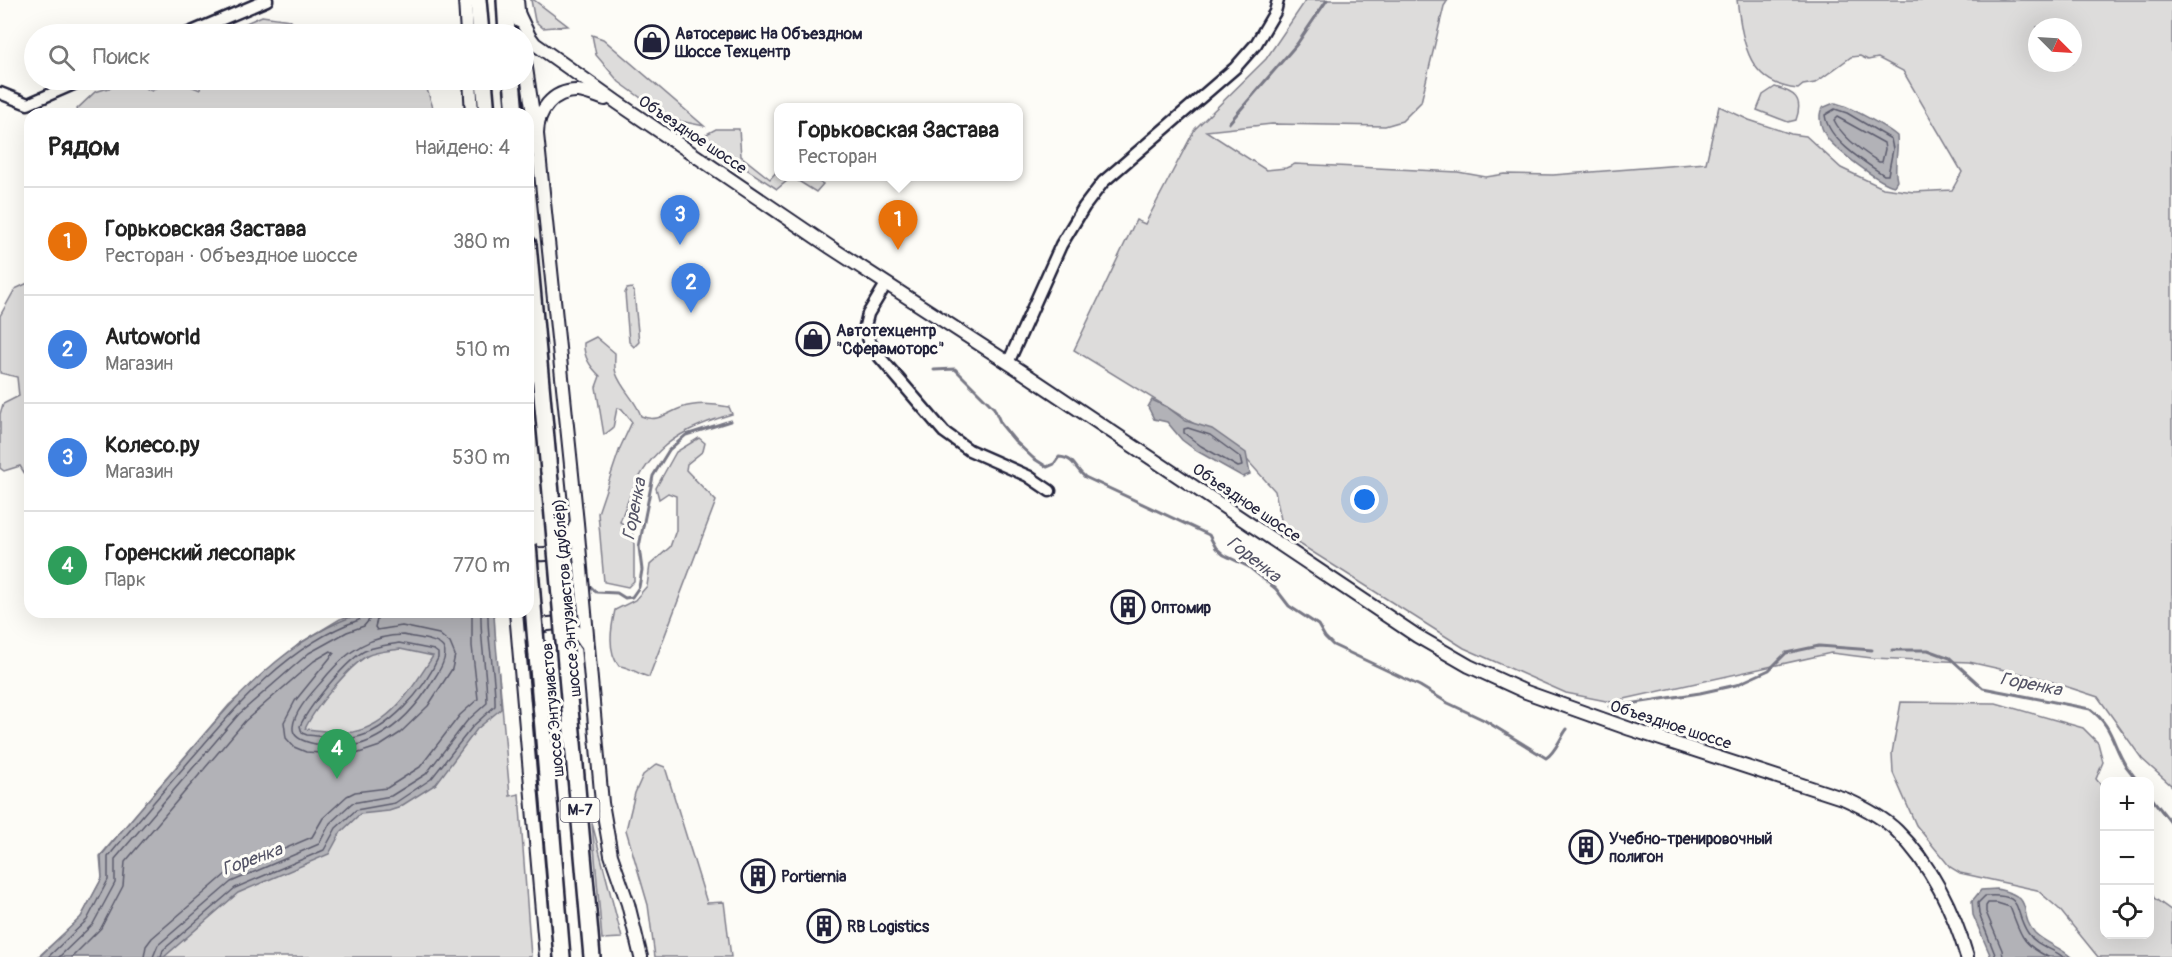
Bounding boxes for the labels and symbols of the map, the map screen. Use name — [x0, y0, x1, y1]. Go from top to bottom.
north arrow — [2028, 18, 2082, 72]
shop icon: Автосервис На Объездном Шоссе Техцентр — [634, 24, 670, 60]
place label: Автосервис На Объездном Шоссе Техцентр — [674, 24, 863, 62]
street label: Объездное шоссе — [634, 91, 751, 179]
pin: 3 — [660, 196, 700, 245]
pin: 1 — [878, 200, 918, 250]
pin: 2 — [672, 264, 710, 313]
shop icon: Автотехцентр "Сферамоторс" — [795, 321, 831, 357]
place label: Автотехцентр "Сферамоторс" — [836, 321, 944, 359]
street label: Объездное шоссе — [1188, 459, 1305, 547]
water label: Горенка — [617, 475, 652, 542]
your location — [1350, 485, 1379, 514]
street label: шоссе Энтузиастов (дублёр) — [548, 498, 586, 698]
water label: Горенка — [1222, 531, 1287, 589]
building icon: Оптомир — [1110, 589, 1146, 625]
place label: Оптомир — [1151, 598, 1212, 618]
street label: шоссе Энтузиастов — [537, 642, 569, 778]
water label: Горенка — [1998, 667, 2065, 702]
street label: Объездное шоссе — [1607, 696, 1734, 754]
pin: 4 — [318, 730, 356, 779]
road number: М-7 — [560, 798, 600, 822]
building icon: Учебно-тренировочный полигон — [1568, 829, 1604, 865]
place label: Учебно-тренировочный полигон — [1609, 829, 1773, 867]
water label: Горенка — [219, 837, 287, 881]
building icon: Portiernia — [740, 858, 776, 894]
place label: Portiernia — [781, 867, 847, 887]
building icon: RB Logistics — [806, 908, 842, 944]
place label: RB Logistics — [847, 917, 930, 937]

